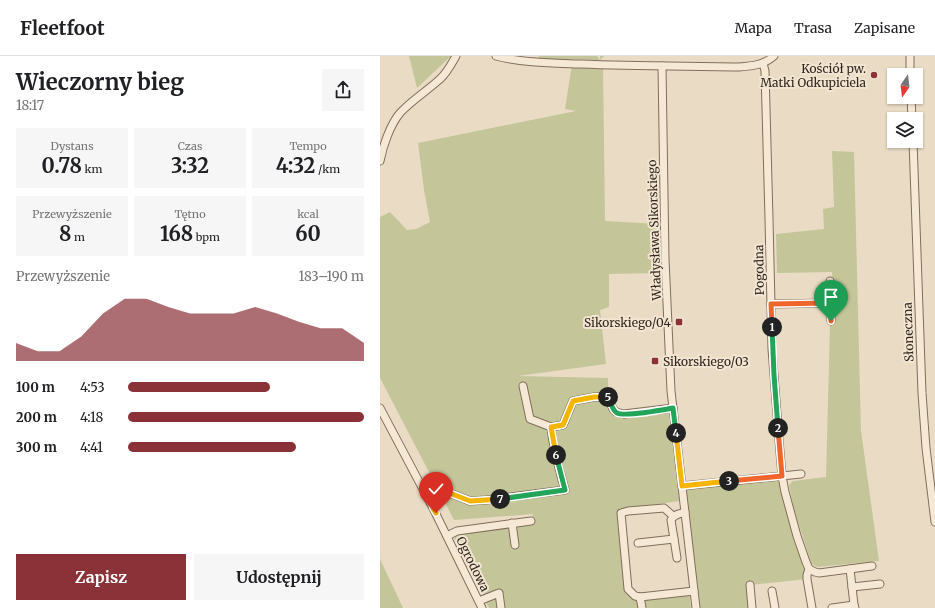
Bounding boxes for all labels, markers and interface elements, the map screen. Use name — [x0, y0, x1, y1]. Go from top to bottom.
text: Fleetfoot — [20, 16, 105, 40]
text: Mapa — [735, 19, 772, 37]
text: Trasa — [794, 19, 832, 37]
text: Zapisane — [854, 19, 915, 37]
place label: Kościół pw. Matki Odkupiciela — [760, 61, 867, 90]
text: Wieczorny bieg — [16, 68, 184, 96]
north arrow — [887, 68, 923, 104]
map controls — [887, 68, 923, 148]
button: share — [322, 69, 364, 111]
marker: Kościół pw. Matki Odkupiciela — [869, 70, 879, 80]
text: 18:17 — [16, 97, 44, 114]
button: layers — [887, 112, 923, 148]
text: Dystans — [50, 139, 94, 153]
text: Czas — [178, 139, 202, 153]
text: Tempo — [289, 139, 327, 153]
text: 0.78 — [42, 153, 82, 178]
text: 3:32 — [171, 153, 209, 178]
text: 4:32 — [276, 153, 315, 178]
street label: Władysława Sikorskiego — [644, 159, 664, 302]
text: km — [82, 162, 102, 176]
text: /km — [315, 162, 340, 176]
text: Przewyższenie — [32, 207, 112, 221]
text: Tętno — [174, 207, 206, 221]
text: kcal — [297, 207, 319, 221]
text: 8 — [59, 221, 71, 246]
text: 168 — [160, 221, 193, 246]
text: 60 — [295, 221, 321, 246]
text: m — [71, 230, 85, 244]
text: bpm — [193, 230, 220, 244]
street label: Pogodna — [751, 244, 767, 295]
text: Przewyższenie — [16, 268, 110, 285]
text: 183–190 m — [298, 268, 364, 285]
pin — [814, 280, 848, 321]
icon: arrive — [820, 286, 842, 308]
street label: Słoneczna — [899, 301, 917, 362]
place label: Sikorskiego/04 — [584, 315, 672, 330]
marker: Sikorskiego/04 — [674, 317, 684, 327]
pin: 1 — [762, 317, 782, 337]
text: 1 — [769, 320, 775, 334]
place label: Sikorskiego/03 — [663, 354, 749, 369]
marker: Sikorskiego/03 — [650, 356, 660, 366]
text: 100 m — [16, 379, 55, 396]
text: 4:53 — [80, 379, 105, 396]
pin: 5 — [598, 387, 618, 407]
text: 5 — [605, 390, 611, 404]
text: 200 m — [16, 409, 57, 426]
text: 4:18 — [80, 409, 103, 426]
pin: 2 — [768, 418, 788, 438]
text: 2 — [775, 421, 781, 435]
pin: 4 — [666, 423, 686, 443]
text: 4 — [673, 426, 680, 440]
text: 300 m — [16, 439, 57, 456]
text: 4:41 — [80, 439, 103, 456]
pin: 6 — [546, 445, 566, 465]
text: 6 — [553, 448, 559, 462]
pin: 3 — [719, 471, 739, 491]
pin — [419, 472, 453, 513]
text: 3 — [726, 474, 732, 488]
icon: check — [425, 478, 447, 500]
pin: 7 — [490, 489, 510, 509]
text: 7 — [497, 492, 503, 506]
street label: Ogrodowa — [453, 534, 493, 594]
button: Zapisz — [16, 554, 186, 600]
button: Udostępnij — [194, 554, 364, 600]

